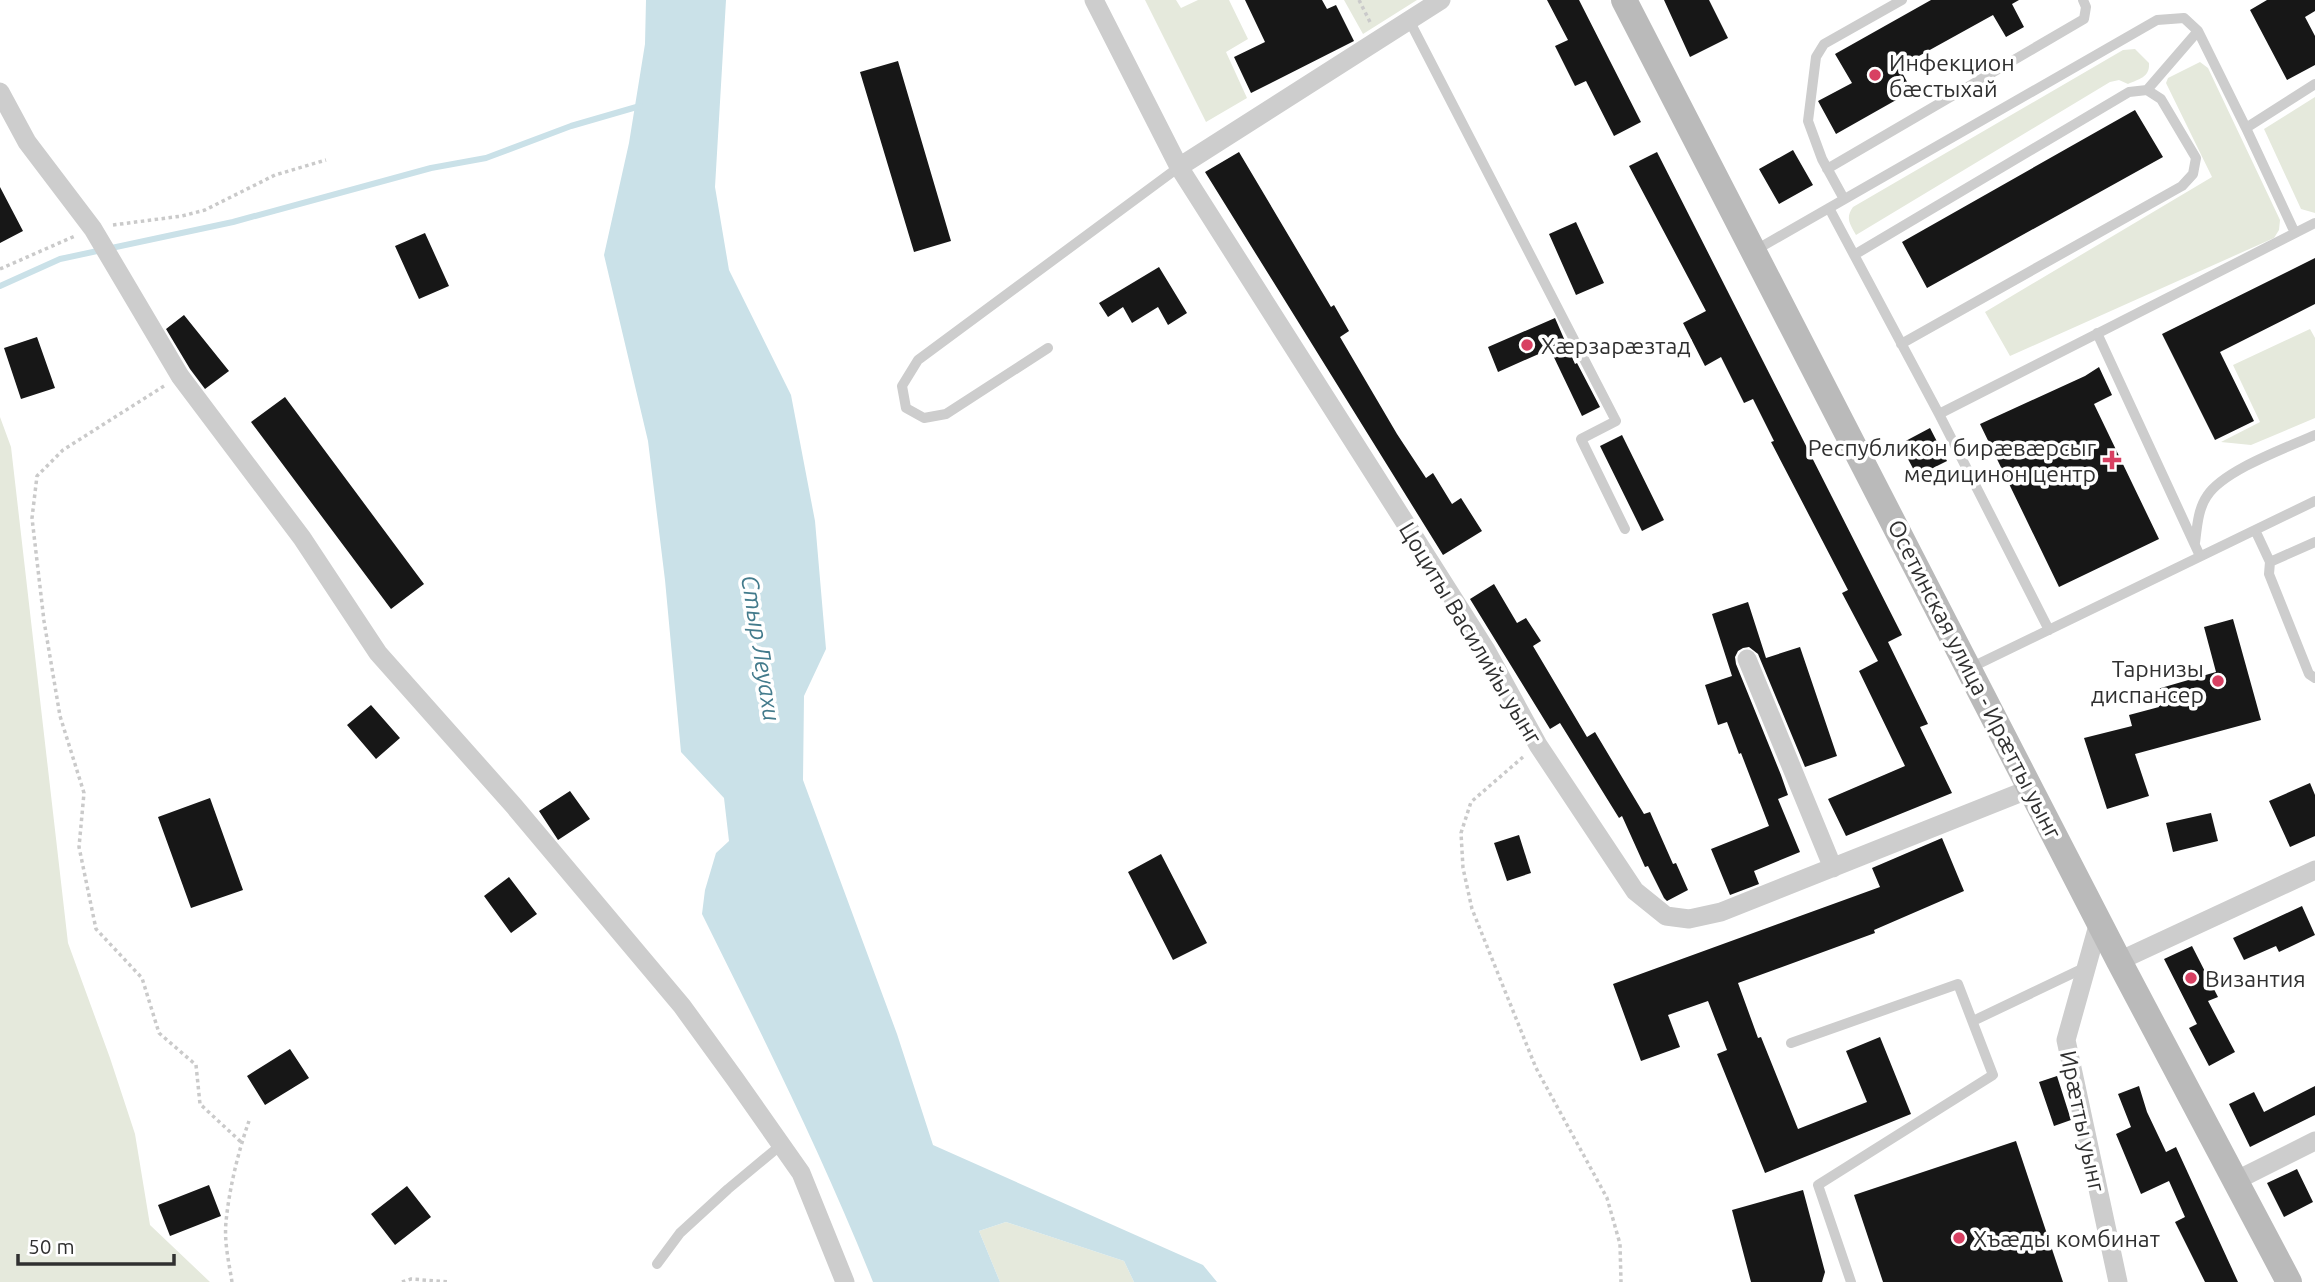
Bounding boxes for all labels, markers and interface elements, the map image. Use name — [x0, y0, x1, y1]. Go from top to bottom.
place label: Инфекцион бæстыхай — [1889, 50, 2015, 101]
marker: Инфекцион бæстыхай — [1867, 67, 1883, 83]
place label: Хæрзарæзтад — [1541, 333, 1691, 358]
marker: Хæрзарæзтад — [1519, 337, 1535, 353]
place label: Республикон бирæвæрсыг медицинон центр — [1808, 435, 2096, 486]
marker: Республикон бирæвæрсыг медицинон центр — [2102, 450, 2122, 470]
street label: Осетинская улица - Ирæтты уынг — [1883, 515, 2067, 843]
street label: Цоциты Василийы уынг — [1395, 518, 1547, 748]
water label: Стыр Леуахи — [736, 573, 786, 723]
place label: Тарнизы диспансер — [2091, 656, 2204, 707]
marker: Тарнизы диспансер — [2210, 673, 2226, 689]
place label: Византия — [2205, 966, 2306, 991]
marker: Византия — [2183, 970, 2199, 986]
street label: Ирæтты уынг — [2056, 1048, 2110, 1194]
scale bar — [18, 1222, 173, 1266]
place label: Хъæды комбинат — [1973, 1226, 2160, 1251]
marker: Хъæды комбинат — [1951, 1230, 1967, 1246]
text: 50 m — [28, 1234, 75, 1258]

